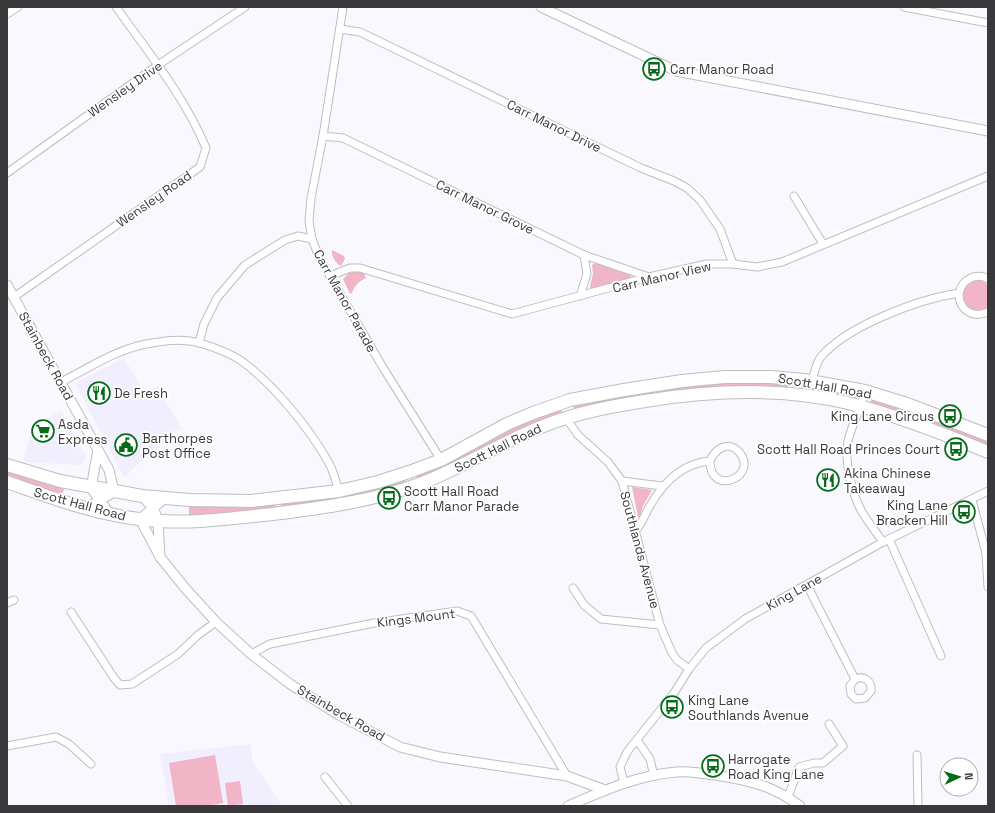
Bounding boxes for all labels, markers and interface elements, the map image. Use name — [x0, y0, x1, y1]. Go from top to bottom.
bus stop icon: Carr Manor Road — [641, 56, 667, 82]
street label: Wensley Drive — [84, 57, 166, 121]
place label: Carr Manor Road — [670, 61, 774, 78]
street label: Carr Manor Drive — [504, 96, 604, 156]
street label: Wensley Road — [113, 167, 195, 231]
street label: Carr Manor Grove — [433, 176, 537, 238]
street label: Carr Manor Parade — [310, 247, 380, 355]
street label: Carr Manor View — [611, 257, 713, 297]
street label: Stainbeck Road — [15, 309, 77, 403]
street label: Scott Hall Road — [777, 369, 873, 403]
restaurant icon: De Fresh — [86, 380, 112, 406]
place label: De Fresh — [114, 385, 168, 402]
bus stop icon: King Lane Circus — [937, 403, 963, 429]
place label: King Lane Circus — [831, 408, 934, 425]
place label: Asda Express — [58, 416, 108, 448]
supermarket icon: Asda Express — [30, 418, 56, 444]
street label: Scott Hall Road — [452, 420, 544, 476]
place label: Barthorpes Post Office — [142, 430, 213, 462]
public building icon: Barthorpes Post Office — [113, 432, 139, 458]
bus stop icon: Scott Hall Road Princes Court — [943, 436, 969, 462]
place label: Scott Hall Road Princes Court — [757, 441, 940, 458]
place label: Akina Chinese Takeaway — [844, 465, 931, 497]
restaurant icon: Akina Chinese Takeaway — [815, 467, 841, 493]
place label: Scott Hall Road Carr Manor Parade — [404, 483, 519, 515]
street label: Scott Hall Road — [32, 484, 128, 524]
bus stop icon: Scott Hall Road Carr Manor Parade — [376, 485, 402, 511]
street label: Southlands Avenue — [616, 489, 664, 611]
place label: King Lane Bracken Hill — [876, 497, 948, 529]
bus stop icon: King Lane Bracken Hill — [951, 499, 977, 525]
street label: King Lane — [763, 570, 825, 614]
street label: Kings Mount — [376, 605, 456, 631]
street label: Stainbeck Road — [294, 681, 388, 745]
place label: King Lane Southlands Avenue — [688, 692, 809, 724]
bus stop icon: King Lane Southlands Avenue — [659, 694, 685, 720]
place label: Harrogate Road King Lane — [728, 751, 824, 783]
bus stop icon: Harrogate Road King Lane — [700, 753, 726, 779]
north arrow — [939, 757, 979, 797]
text: N — [962, 772, 976, 780]

